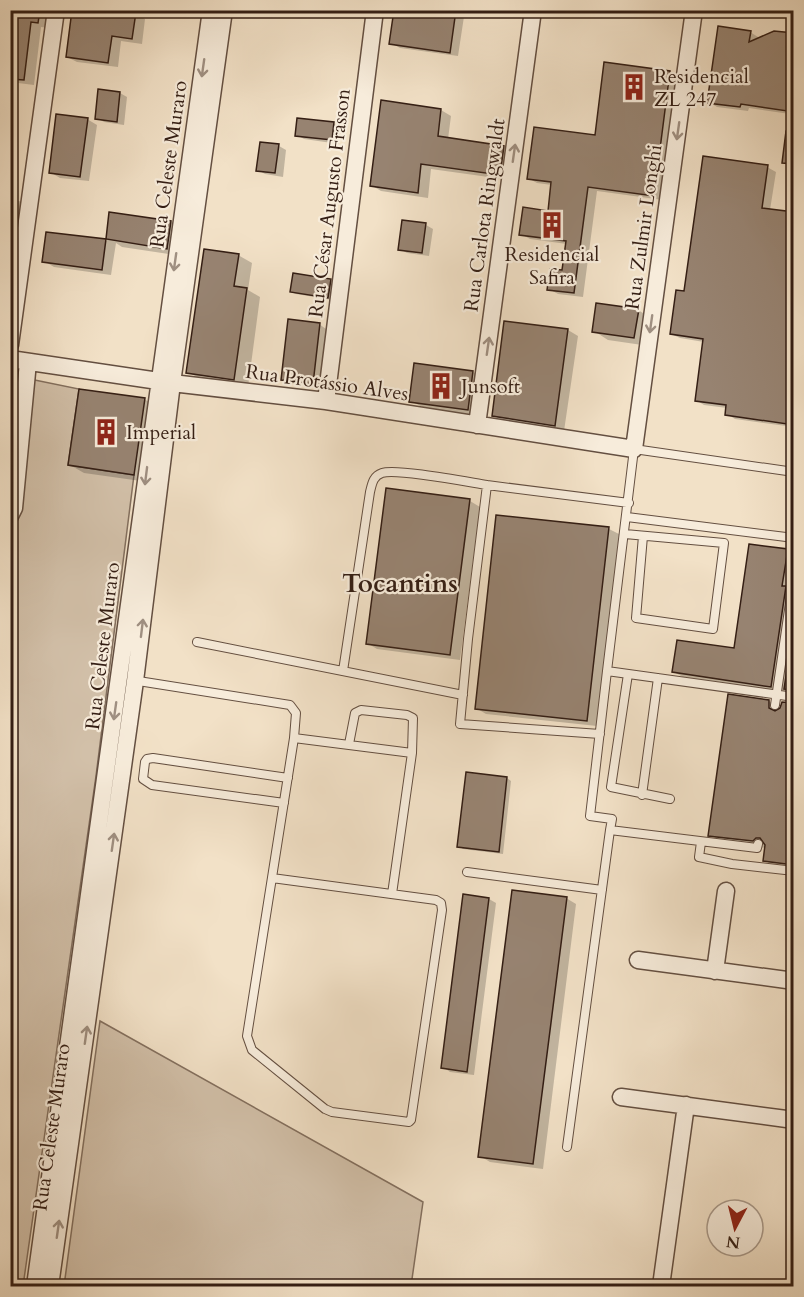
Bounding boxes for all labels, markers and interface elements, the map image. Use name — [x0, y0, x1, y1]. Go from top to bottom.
one-way arrow — [197, 58, 208, 78]
place label: Residencial ZL 247 — [654, 63, 749, 113]
building icon: Residencial ZL 247 — [619, 72, 649, 102]
street label: Rua Celeste Muraro — [143, 78, 194, 249]
street label: Rua César Augusto Frasson — [302, 86, 357, 319]
street label: Rua Carlota Ringwaldt — [458, 116, 512, 314]
one-way arrow — [672, 120, 683, 140]
street label: Rua Zulmir Longhi — [619, 142, 668, 311]
one-way arrow — [508, 143, 519, 163]
building icon: Residencial Safira — [537, 210, 567, 240]
place label: Residencial Safira — [505, 241, 599, 291]
one-way arrow — [170, 251, 181, 271]
one-way arrow — [646, 314, 657, 333]
one-way arrow — [482, 336, 493, 356]
street label: Rua Protássio Alves — [244, 358, 410, 407]
building icon: Junsoft — [426, 371, 456, 401]
place label: Junsoft — [458, 373, 521, 400]
building icon: Imperial — [91, 417, 121, 447]
place label: Imperial — [126, 419, 196, 446]
one-way arrow — [140, 465, 151, 485]
street label: Rua Celeste Muraro — [79, 561, 126, 731]
district label: Tocantins — [342, 566, 458, 601]
one-way arrow — [136, 619, 147, 639]
one-way arrow — [110, 700, 121, 720]
one-way arrow — [107, 833, 118, 853]
one-way arrow — [80, 1026, 91, 1046]
street label: Rua Celeste Muraro — [26, 1041, 77, 1212]
north arrow — [705, 1198, 765, 1258]
one-way arrow — [53, 1219, 64, 1239]
text: N — [725, 1230, 742, 1254]

